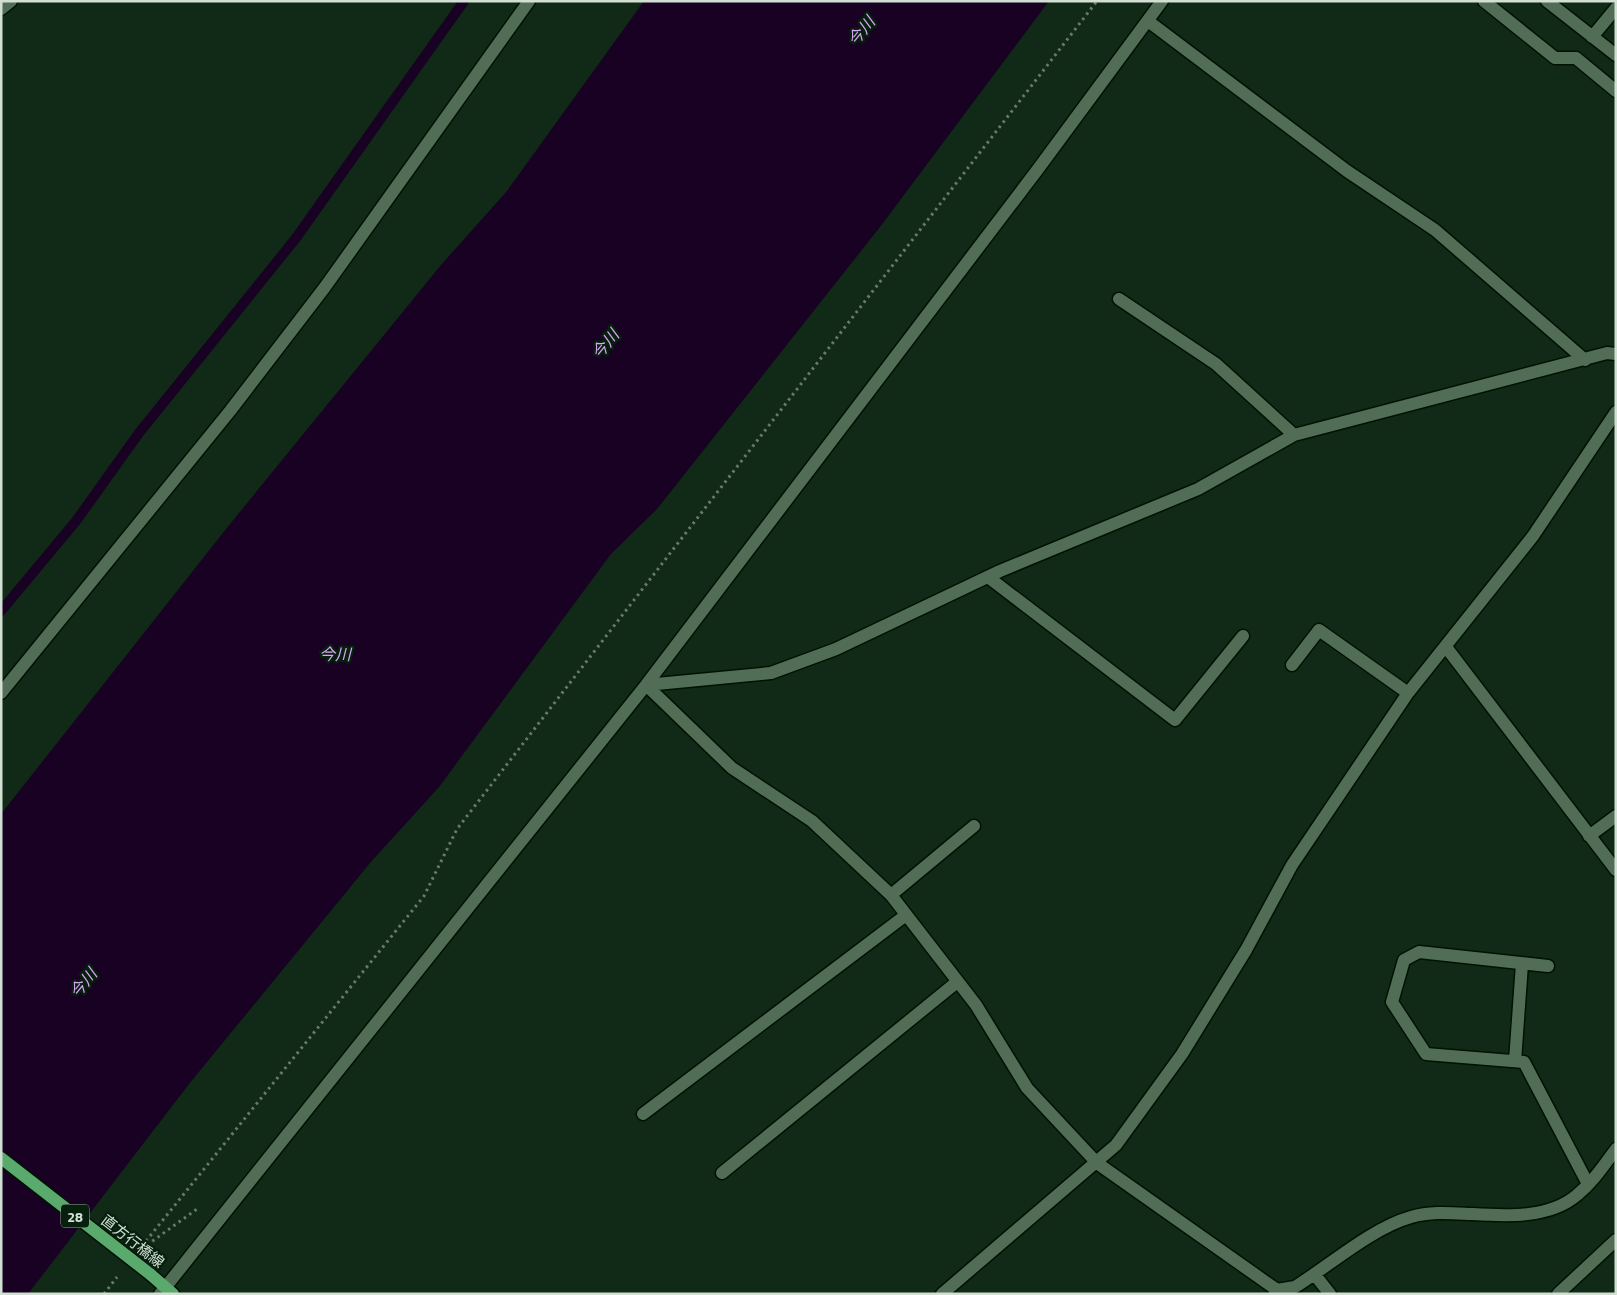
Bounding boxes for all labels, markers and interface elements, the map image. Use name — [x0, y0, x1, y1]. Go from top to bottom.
water label: 今川 — [842, 9, 882, 51]
water label: 今川 — [586, 322, 626, 364]
water label: 今川 — [319, 642, 353, 666]
water label: 今川 — [64, 961, 104, 1003]
road number: 28 — [61, 1204, 89, 1228]
street label: 直方行橋線 — [96, 1209, 170, 1273]

